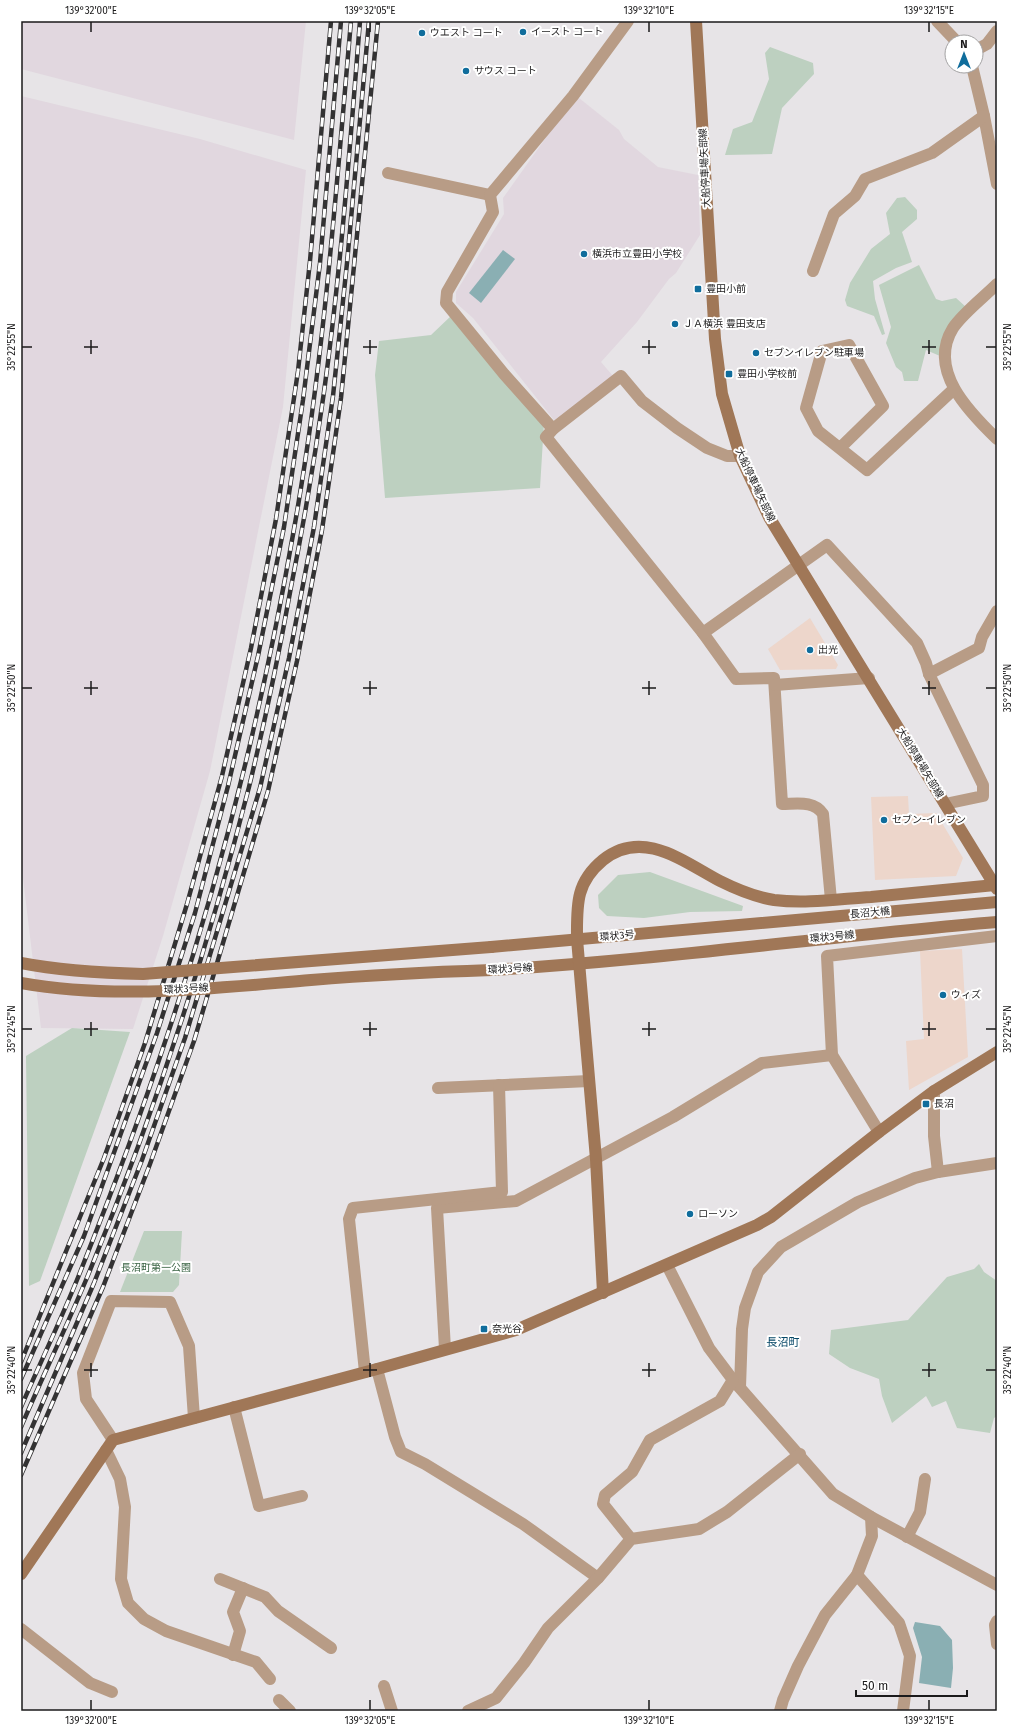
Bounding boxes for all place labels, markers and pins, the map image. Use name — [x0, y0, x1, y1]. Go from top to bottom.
place label: イースト コート — [531, 26, 603, 38]
place label: ウエスト コート — [430, 27, 503, 39]
marker: イースト コート — [518, 27, 528, 37]
marker: ウエスト コート — [417, 28, 427, 38]
place label: サウス コート — [474, 65, 537, 77]
marker: サウス コート — [461, 66, 471, 76]
place label: 横浜市立豊田小学校 — [592, 248, 682, 260]
marker: 横浜市立豊田小学校 — [579, 249, 589, 259]
place label: 豊田小前 — [706, 283, 746, 295]
marker: 豊田小前 — [693, 284, 703, 294]
place label: ＪＡ横浜 豊田支店 — [683, 318, 766, 330]
marker: ＪＡ横浜 豊田支店 — [670, 319, 680, 329]
place label: セブンイレブン駐車場 — [764, 347, 864, 359]
marker: セブンイレブン駐車場 — [751, 348, 761, 358]
place label: 豊田小学校前 — [737, 368, 797, 380]
marker: 豊田小学校前 — [724, 369, 734, 379]
place label: 出光 — [818, 644, 838, 656]
marker: 出光 — [805, 645, 815, 655]
place label: セブン-イレブン — [892, 814, 966, 826]
marker: セブン-イレブン — [879, 815, 889, 825]
place label: ウィズ — [951, 989, 981, 1001]
marker: ウィズ — [938, 990, 948, 1000]
place label: 長沼 — [934, 1098, 954, 1110]
marker: 長沼 — [921, 1099, 931, 1109]
place label: ローソン — [698, 1208, 738, 1220]
marker: ローソン — [685, 1209, 695, 1219]
place label: 奈光谷 — [492, 1323, 522, 1335]
marker: 奈光谷 — [479, 1324, 489, 1334]

